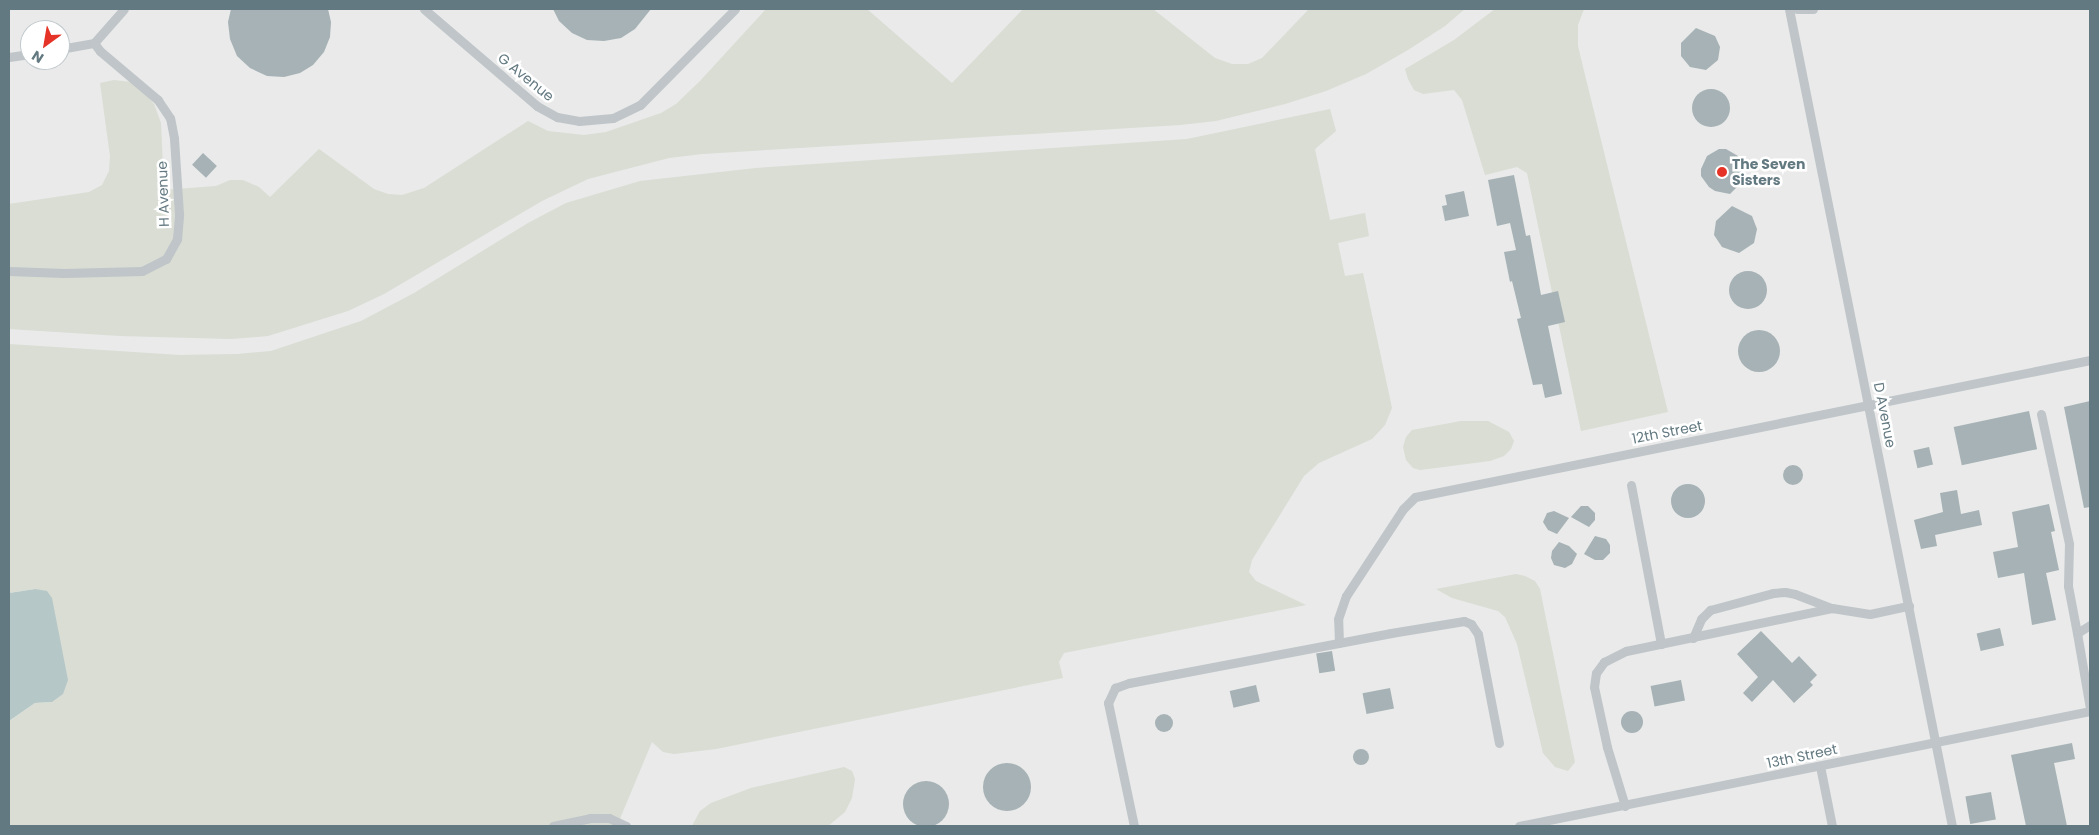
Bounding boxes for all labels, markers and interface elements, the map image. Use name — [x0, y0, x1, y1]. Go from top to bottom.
north arrow — [20, 20, 70, 70]
text: N — [28, 46, 47, 68]
street label: G Avenue — [495, 49, 557, 105]
place label: The Seven Sisters — [1732, 156, 1805, 188]
street label: H Avenue — [153, 161, 173, 227]
marker: The Seven Sisters — [1716, 166, 1728, 178]
street label: D Avenue — [1870, 381, 1900, 449]
street label: 12th Street — [1630, 417, 1704, 447]
street label: 13th Street — [1765, 740, 1839, 772]

